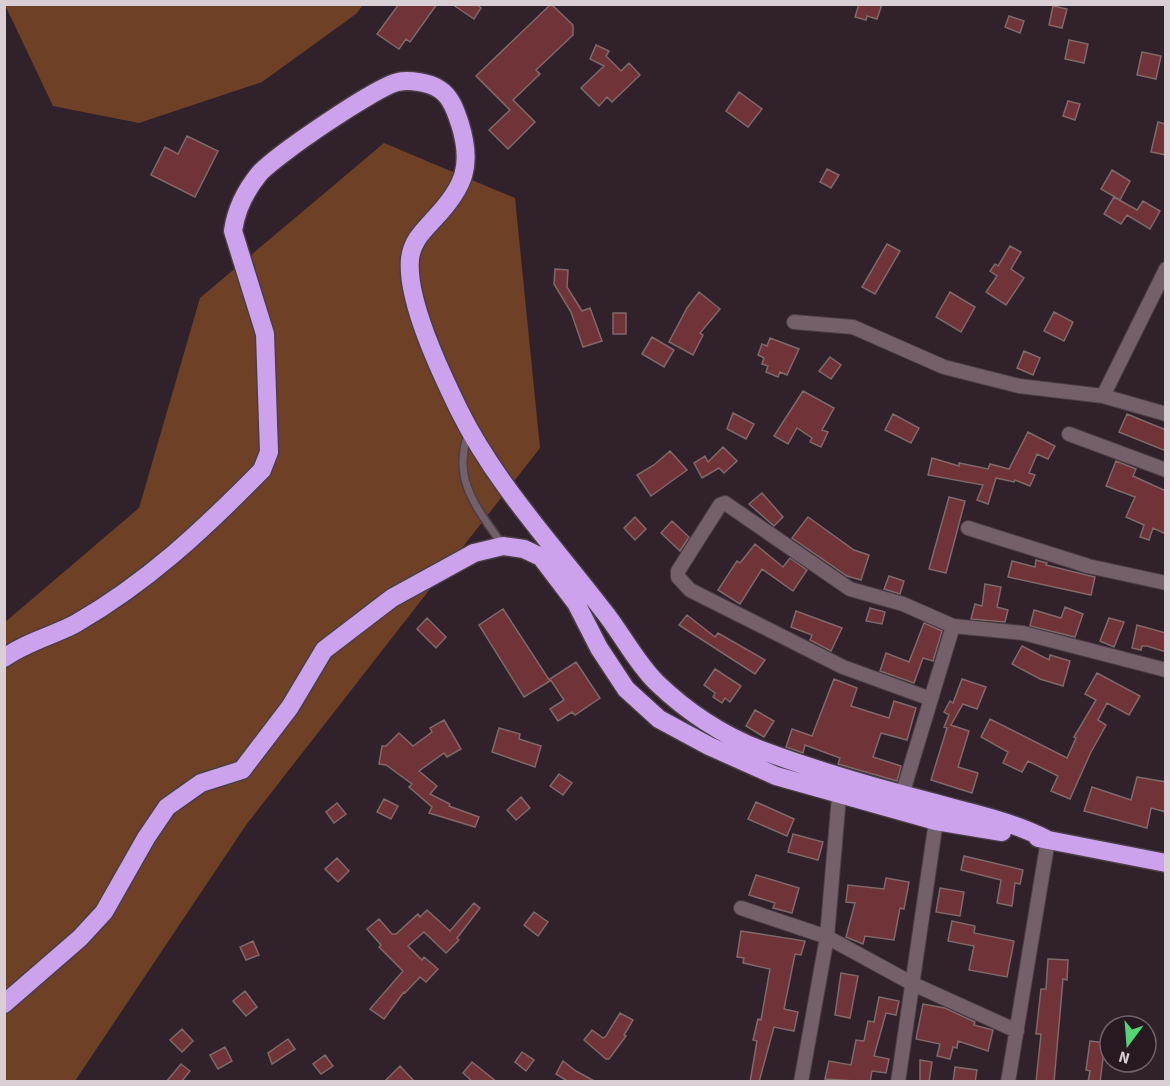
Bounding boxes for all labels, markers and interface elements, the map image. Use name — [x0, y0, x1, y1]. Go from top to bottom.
north arrow — [1098, 1014, 1158, 1074]
text: N — [1116, 1045, 1132, 1069]

